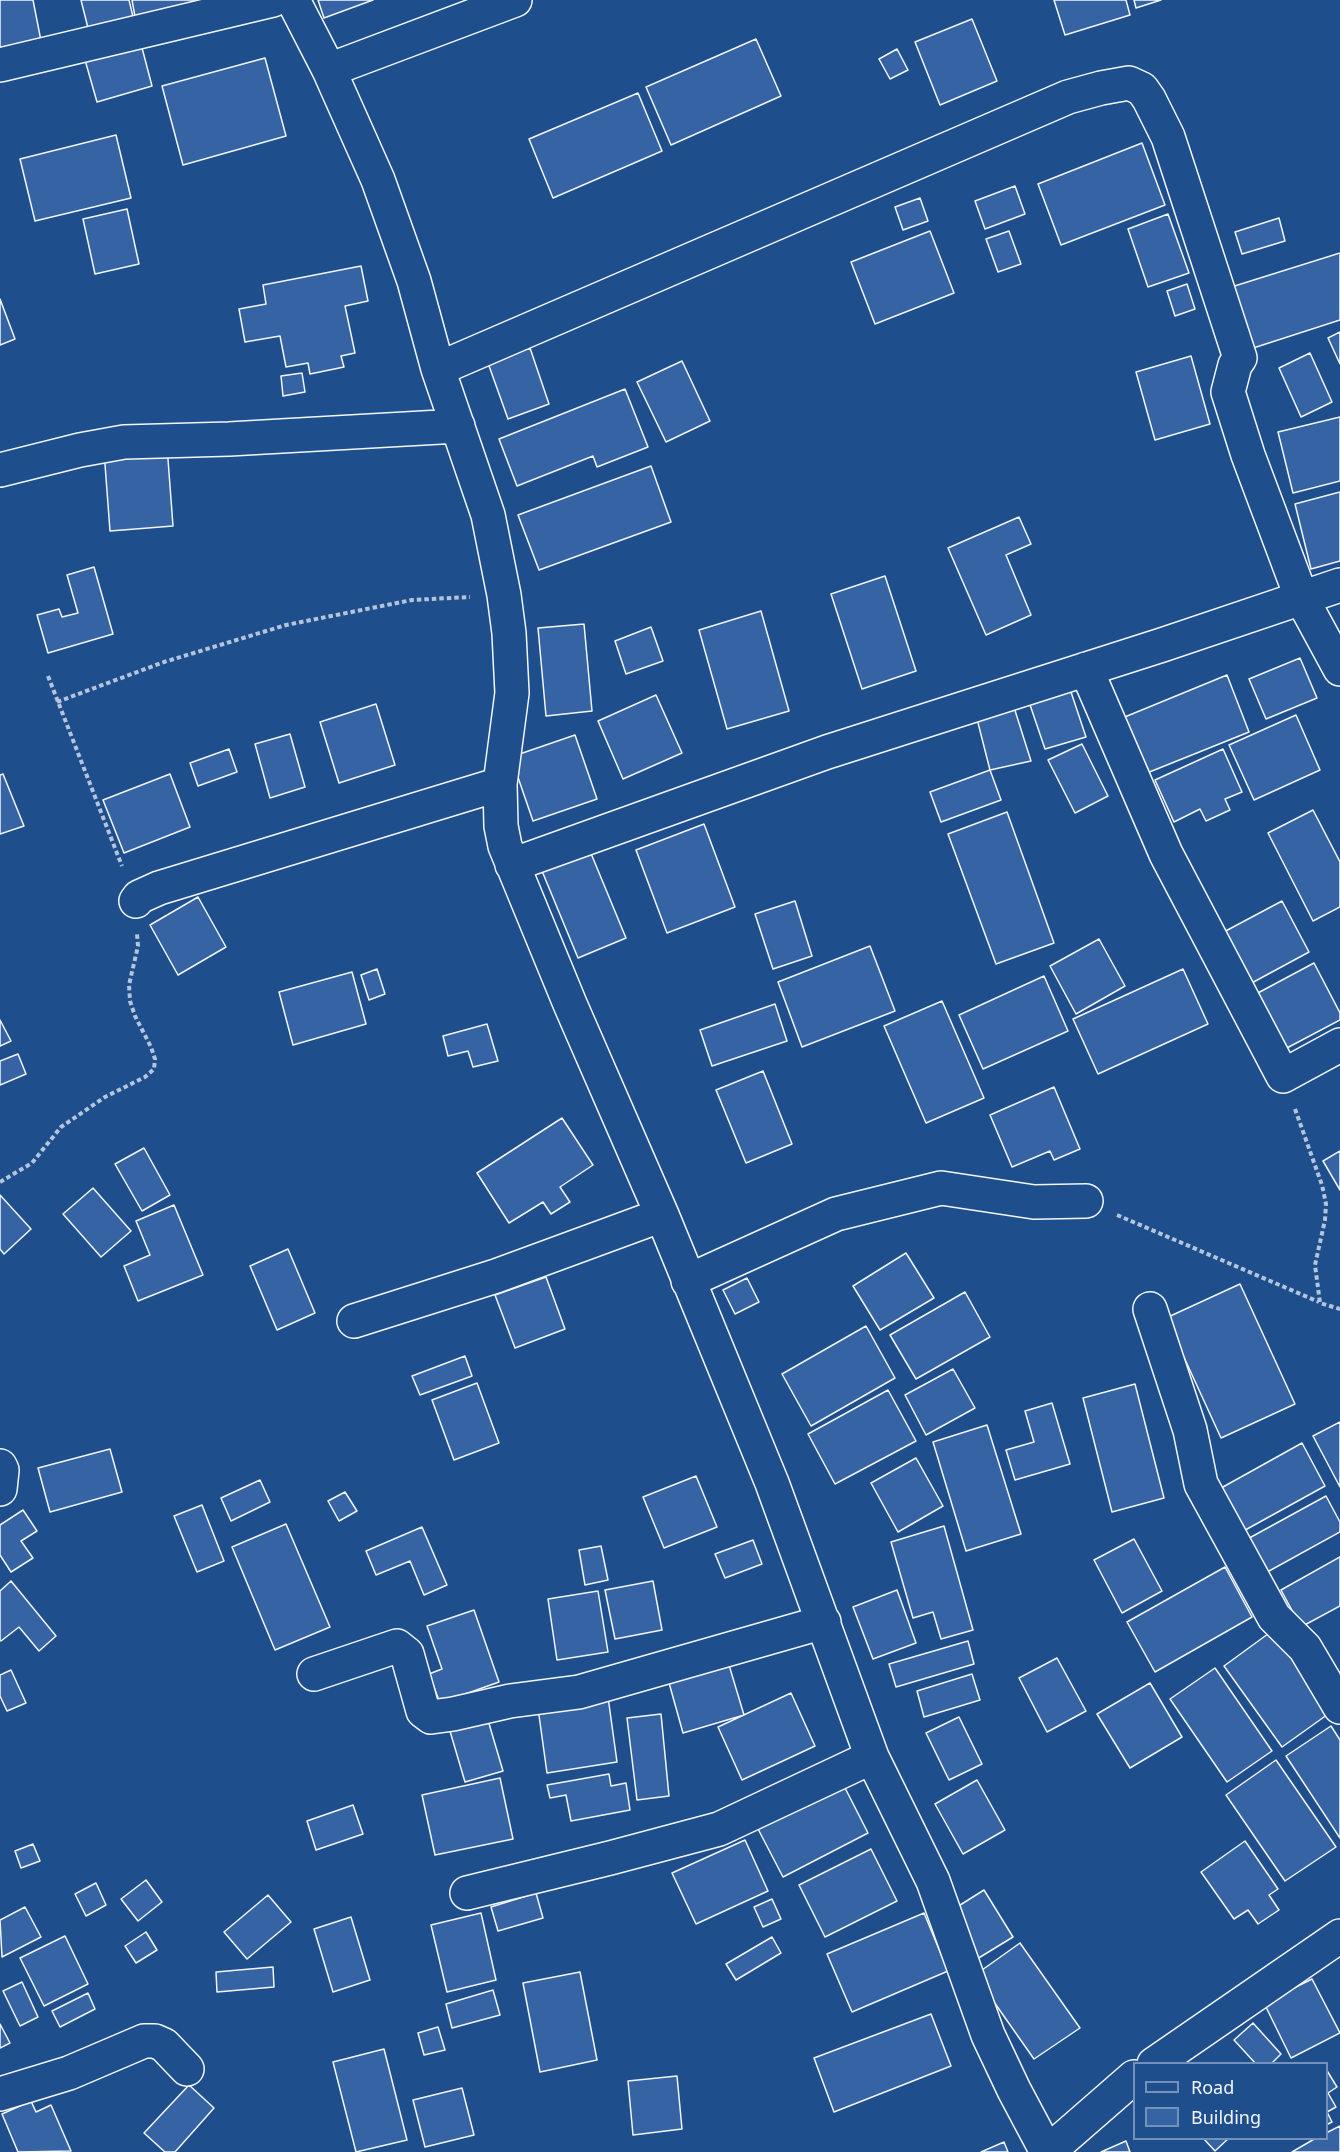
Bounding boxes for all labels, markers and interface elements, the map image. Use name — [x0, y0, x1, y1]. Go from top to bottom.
legend — [1133, 2062, 1328, 2140]
text: Road — [1191, 2075, 1234, 2099]
text: Building — [1191, 2105, 1261, 2129]

